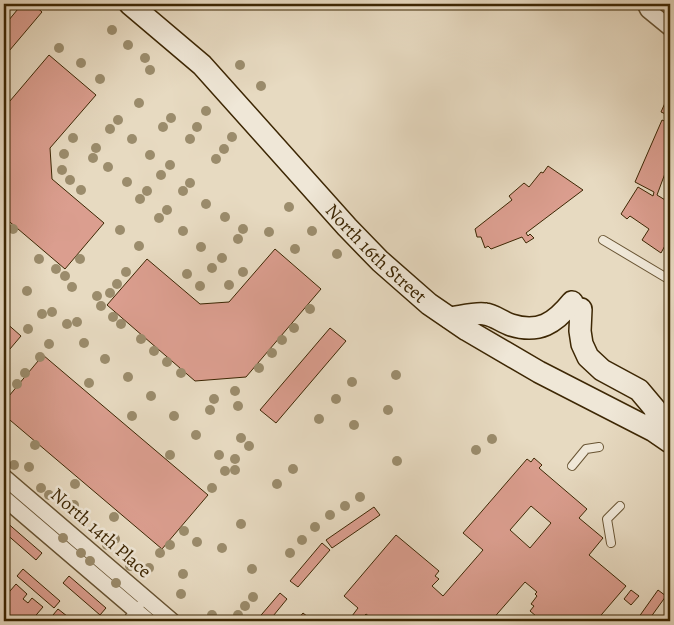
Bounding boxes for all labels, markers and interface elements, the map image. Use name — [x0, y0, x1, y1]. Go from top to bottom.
street label: North 16th Street — [319, 198, 432, 309]
street label: North 14th Place — [45, 482, 157, 584]

